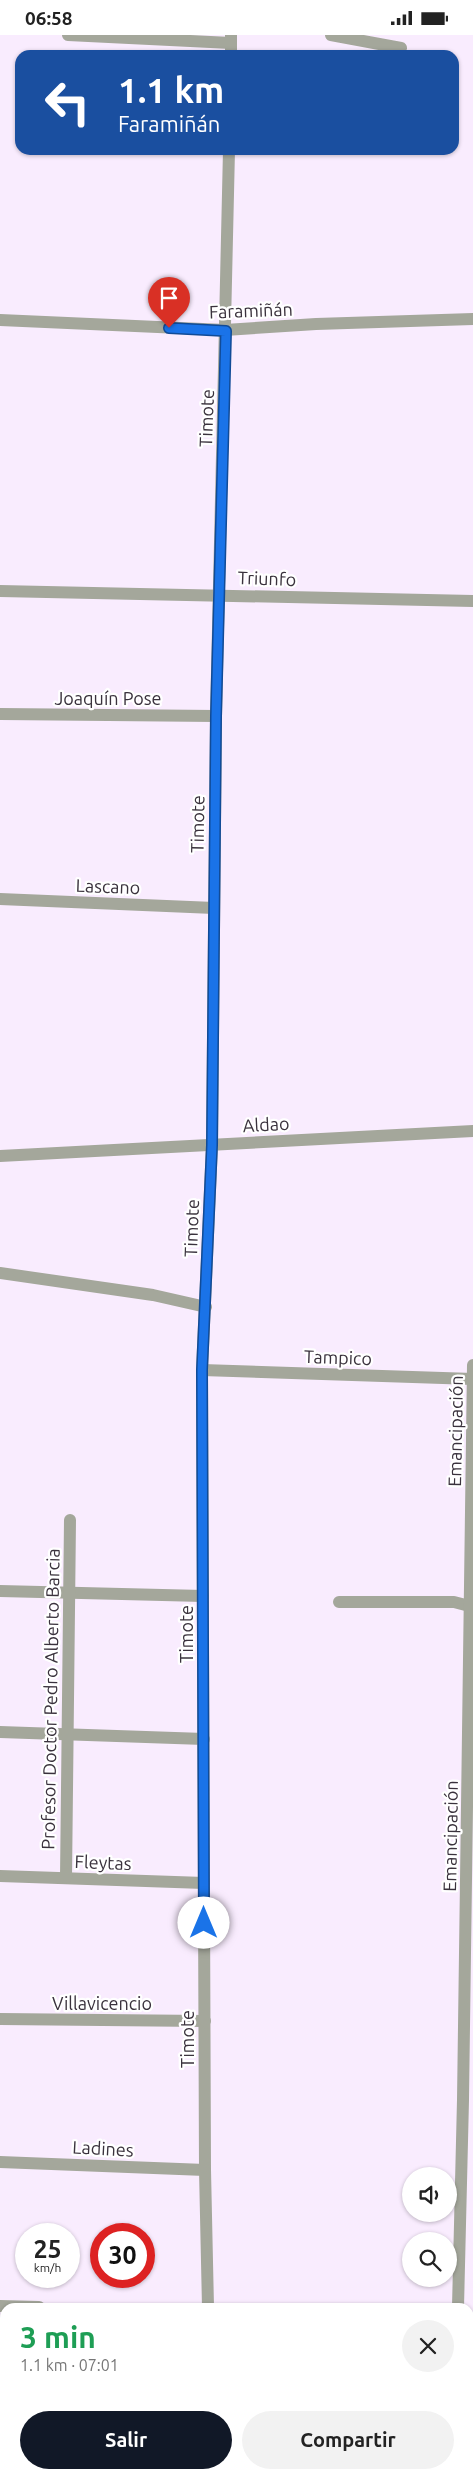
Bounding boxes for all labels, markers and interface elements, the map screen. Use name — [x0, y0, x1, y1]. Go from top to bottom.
text: 06:58 — [25, 7, 73, 29]
icon: left — [35, 70, 100, 135]
text: 1.1 km — [118, 70, 224, 110]
text: Faramiñán — [118, 111, 220, 136]
pin — [148, 277, 190, 328]
icon: arrive — [155, 284, 183, 312]
street label: Faramiñán — [209, 299, 293, 321]
street label: Timote — [195, 389, 217, 447]
street label: Triunfo — [237, 567, 297, 589]
street label: Joaquín Pose — [54, 688, 162, 708]
street label: Timote — [186, 795, 208, 853]
street label: Lascano — [75, 875, 141, 897]
street label: Aldao — [242, 1113, 290, 1135]
street label: Timote — [180, 1199, 202, 1257]
street label: Tampico — [304, 1346, 372, 1368]
street label: Emancipación — [444, 1375, 466, 1487]
street label: Profesor Doctor Pedro Alberto Barcia — [37, 1548, 63, 1850]
street label: Timote — [176, 1605, 196, 1663]
street label: Emancipación — [439, 1780, 461, 1892]
street label: Fleytas — [74, 1851, 132, 1873]
position arrow — [177, 1896, 229, 1948]
street label: Villavicencio — [52, 1993, 152, 2013]
street label: Timote — [177, 2010, 197, 2068]
street label: Ladines — [72, 2136, 134, 2160]
map controls — [402, 2167, 457, 2287]
button: sound — [402, 2167, 457, 2222]
speed limit sign: 30 — [90, 2223, 155, 2288]
button: search — [402, 2232, 457, 2287]
text: 25 — [33, 2235, 62, 2263]
text: km/h — [34, 2261, 61, 2274]
text: 3 min — [20, 2320, 96, 2354]
button: close — [402, 2320, 454, 2372]
text: 1.1 km · 07:01 — [20, 2356, 119, 2374]
button: Salir — [20, 2411, 232, 2469]
button: Compartir — [242, 2411, 454, 2469]

